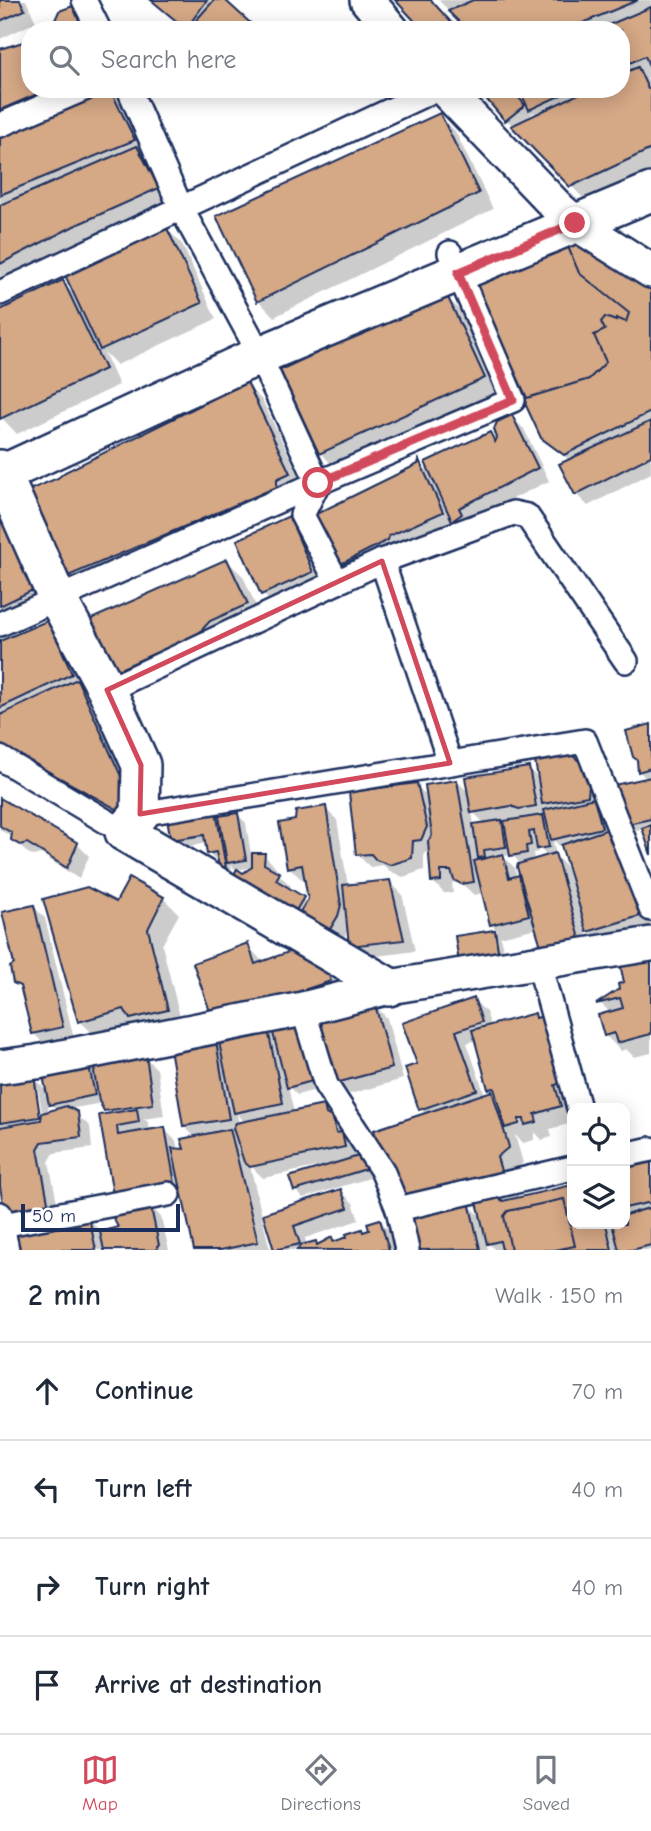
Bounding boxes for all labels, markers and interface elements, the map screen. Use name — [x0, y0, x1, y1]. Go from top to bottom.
search box — [21, 21, 630, 98]
icon: search — [45, 41, 83, 79]
text: Search here — [101, 45, 236, 75]
route end — [559, 207, 590, 238]
route start — [302, 467, 333, 498]
map controls — [567, 1103, 630, 1229]
button: locate — [567, 1103, 630, 1166]
button: layers — [567, 1166, 630, 1229]
scale bar — [21, 1201, 180, 1233]
text: 50 m — [32, 1205, 76, 1227]
text: 2 min — [28, 1278, 101, 1313]
text: Walk · 150 m — [495, 1282, 623, 1309]
icon: ahead — [28, 1372, 66, 1410]
text: Continue — [95, 1376, 193, 1406]
text: 70 m — [571, 1378, 623, 1405]
icon: left — [28, 1470, 66, 1508]
text: Turn left — [95, 1474, 192, 1504]
text: 40 m — [571, 1476, 623, 1503]
icon: right — [28, 1568, 66, 1606]
text: Turn right — [95, 1572, 209, 1602]
text: 40 m — [571, 1574, 623, 1601]
icon: arrive — [28, 1666, 66, 1704]
text: Arrive at destination — [95, 1670, 322, 1700]
tab: Map — [81, 1751, 119, 1815]
tab: Directions — [281, 1751, 361, 1815]
tab: Saved — [523, 1751, 570, 1815]

